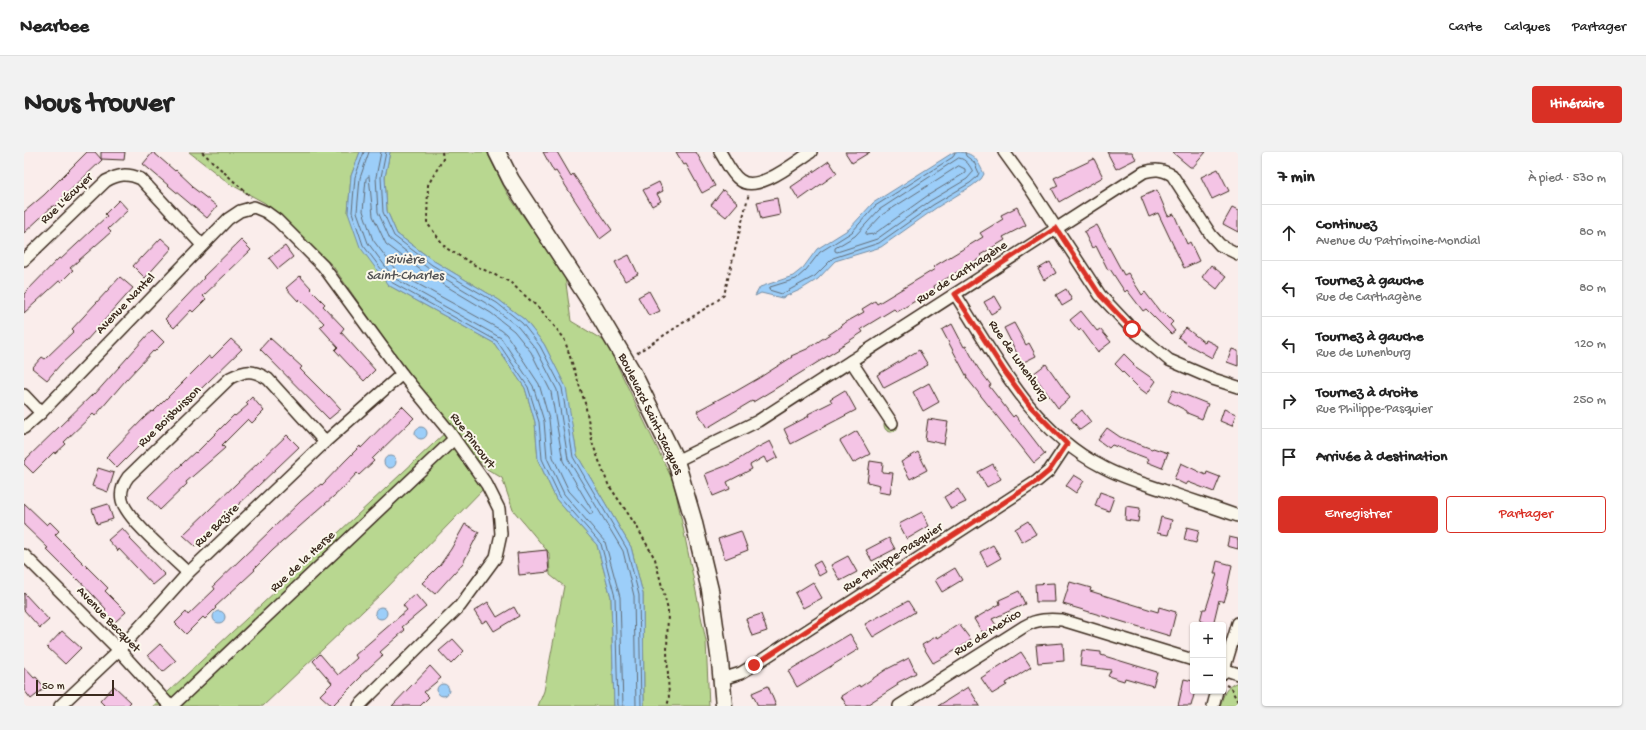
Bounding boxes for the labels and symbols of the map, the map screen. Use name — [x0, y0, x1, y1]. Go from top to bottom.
street label: Rue L'Écuyer — [37, 169, 97, 228]
street label: Rue de Carthagène — [914, 238, 1011, 308]
water label: Rivière Saint-Charles — [366, 252, 446, 285]
street label: Avenue Nantel — [93, 270, 159, 338]
street label: Rue de Lunenburg — [985, 318, 1051, 404]
route start — [1123, 320, 1141, 338]
street label: Boulevard Saint-Jacques — [614, 350, 686, 478]
street label: Rue Boisbuisson — [135, 383, 205, 451]
street label: Rue Pincourt — [446, 410, 499, 473]
street label: Rue Bazire — [191, 501, 243, 551]
street label: Rue Philippe-Pasquier — [840, 519, 947, 596]
street label: Rue de la Herse — [267, 528, 339, 596]
street label: Avenue Becquet — [73, 584, 144, 657]
street label: Rue de Mexico — [952, 606, 1025, 660]
route end — [745, 656, 763, 674]
scale bar — [36, 678, 114, 697]

